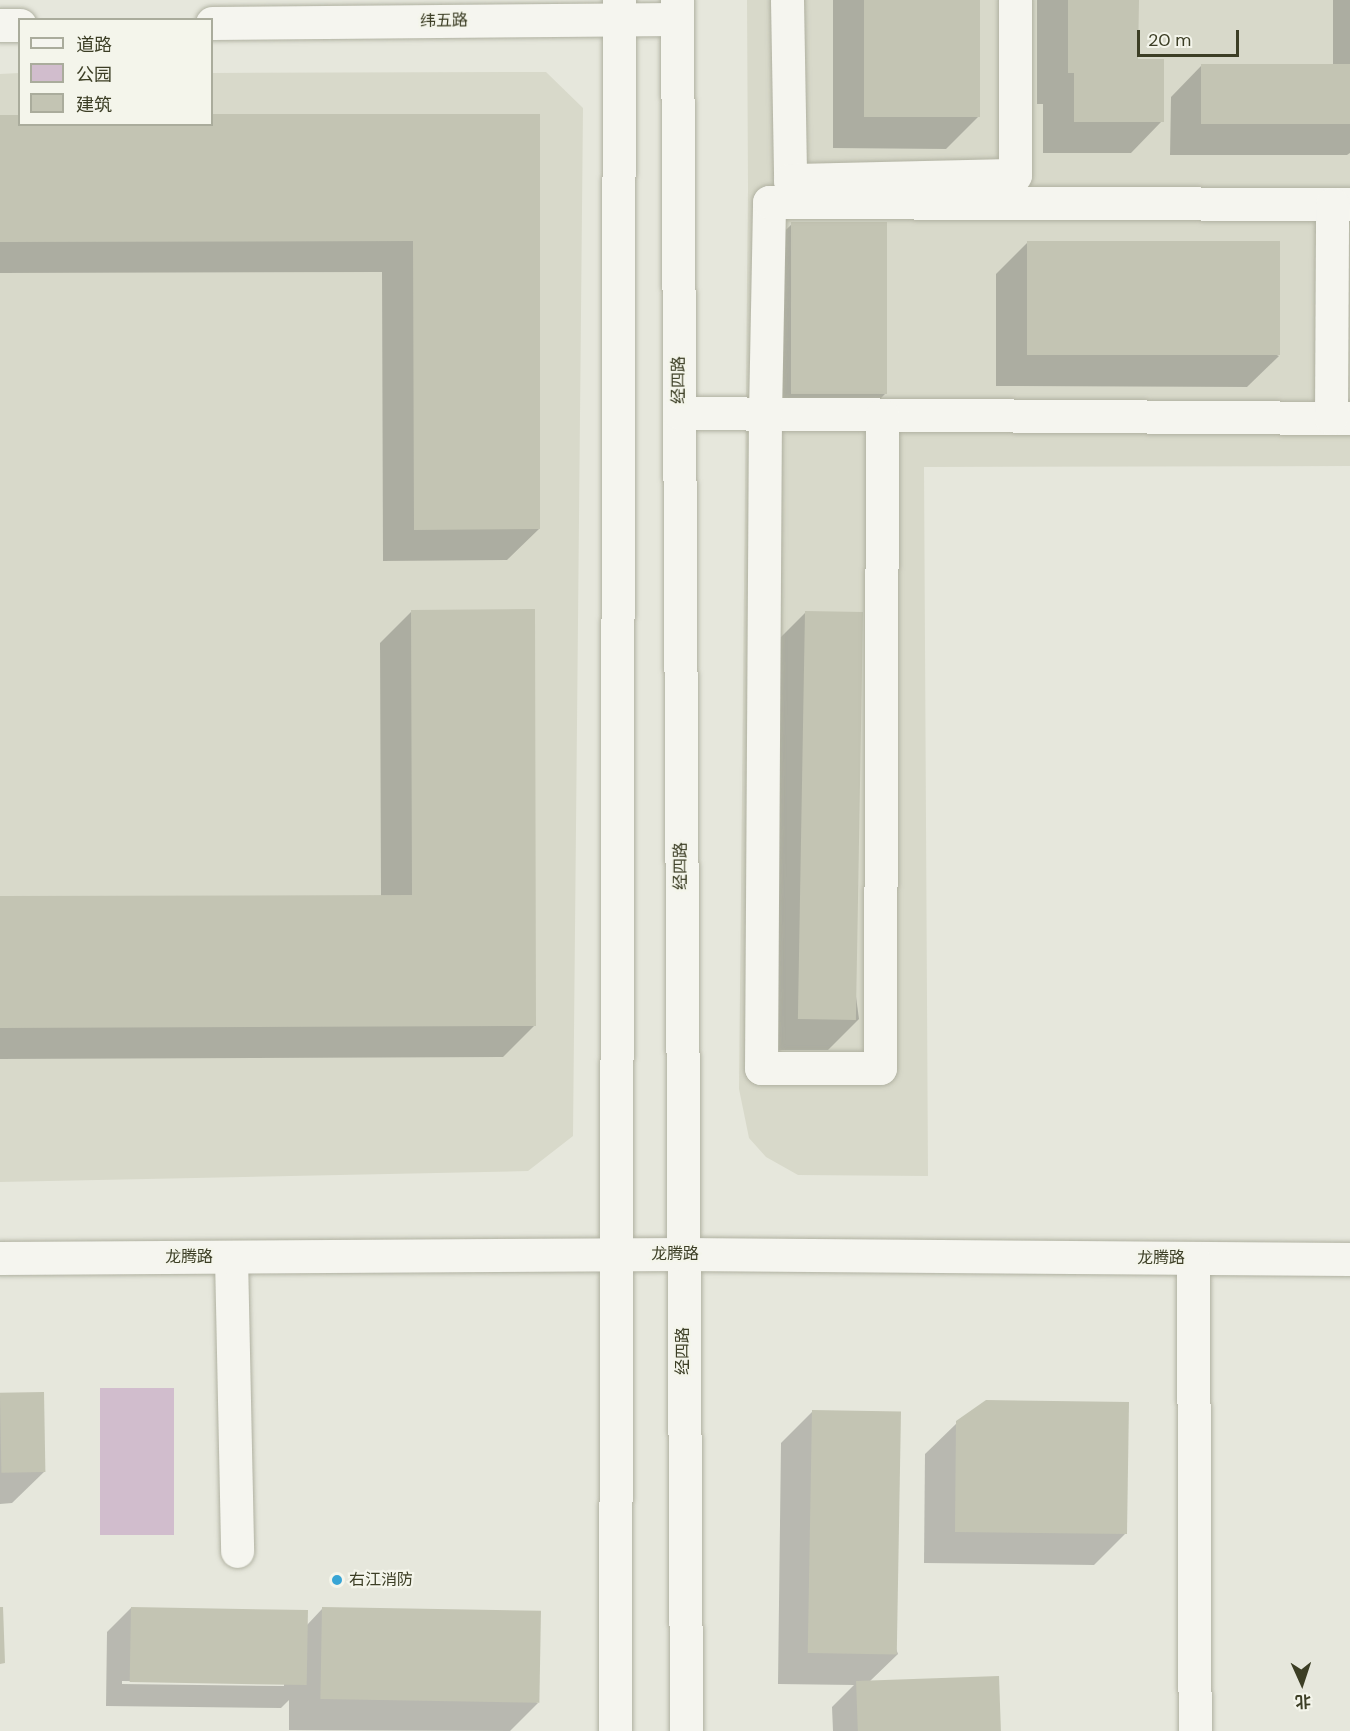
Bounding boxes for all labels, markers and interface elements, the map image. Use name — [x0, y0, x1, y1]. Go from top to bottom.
street label: 纬五路 — [420, 11, 468, 31]
legend — [18, 18, 213, 126]
scale bar — [1140, 18, 1242, 56]
text: 20 m — [1148, 28, 1191, 52]
text: 道路 — [76, 33, 112, 57]
text: 公园 — [76, 63, 112, 87]
text: 建筑 — [76, 93, 112, 117]
street label: 经四路 — [669, 356, 689, 404]
street label: 经四路 — [671, 842, 691, 890]
street label: 龙腾路 — [651, 1244, 699, 1264]
street label: 龙腾路 — [165, 1247, 213, 1267]
street label: 龙腾路 — [1137, 1248, 1185, 1268]
street label: 经四路 — [673, 1327, 693, 1375]
place label: 右江消防 — [349, 1570, 413, 1590]
marker: 右江消防 — [330, 1573, 344, 1587]
north arrow — [1272, 1653, 1332, 1713]
text: 北 — [1294, 1691, 1312, 1712]

